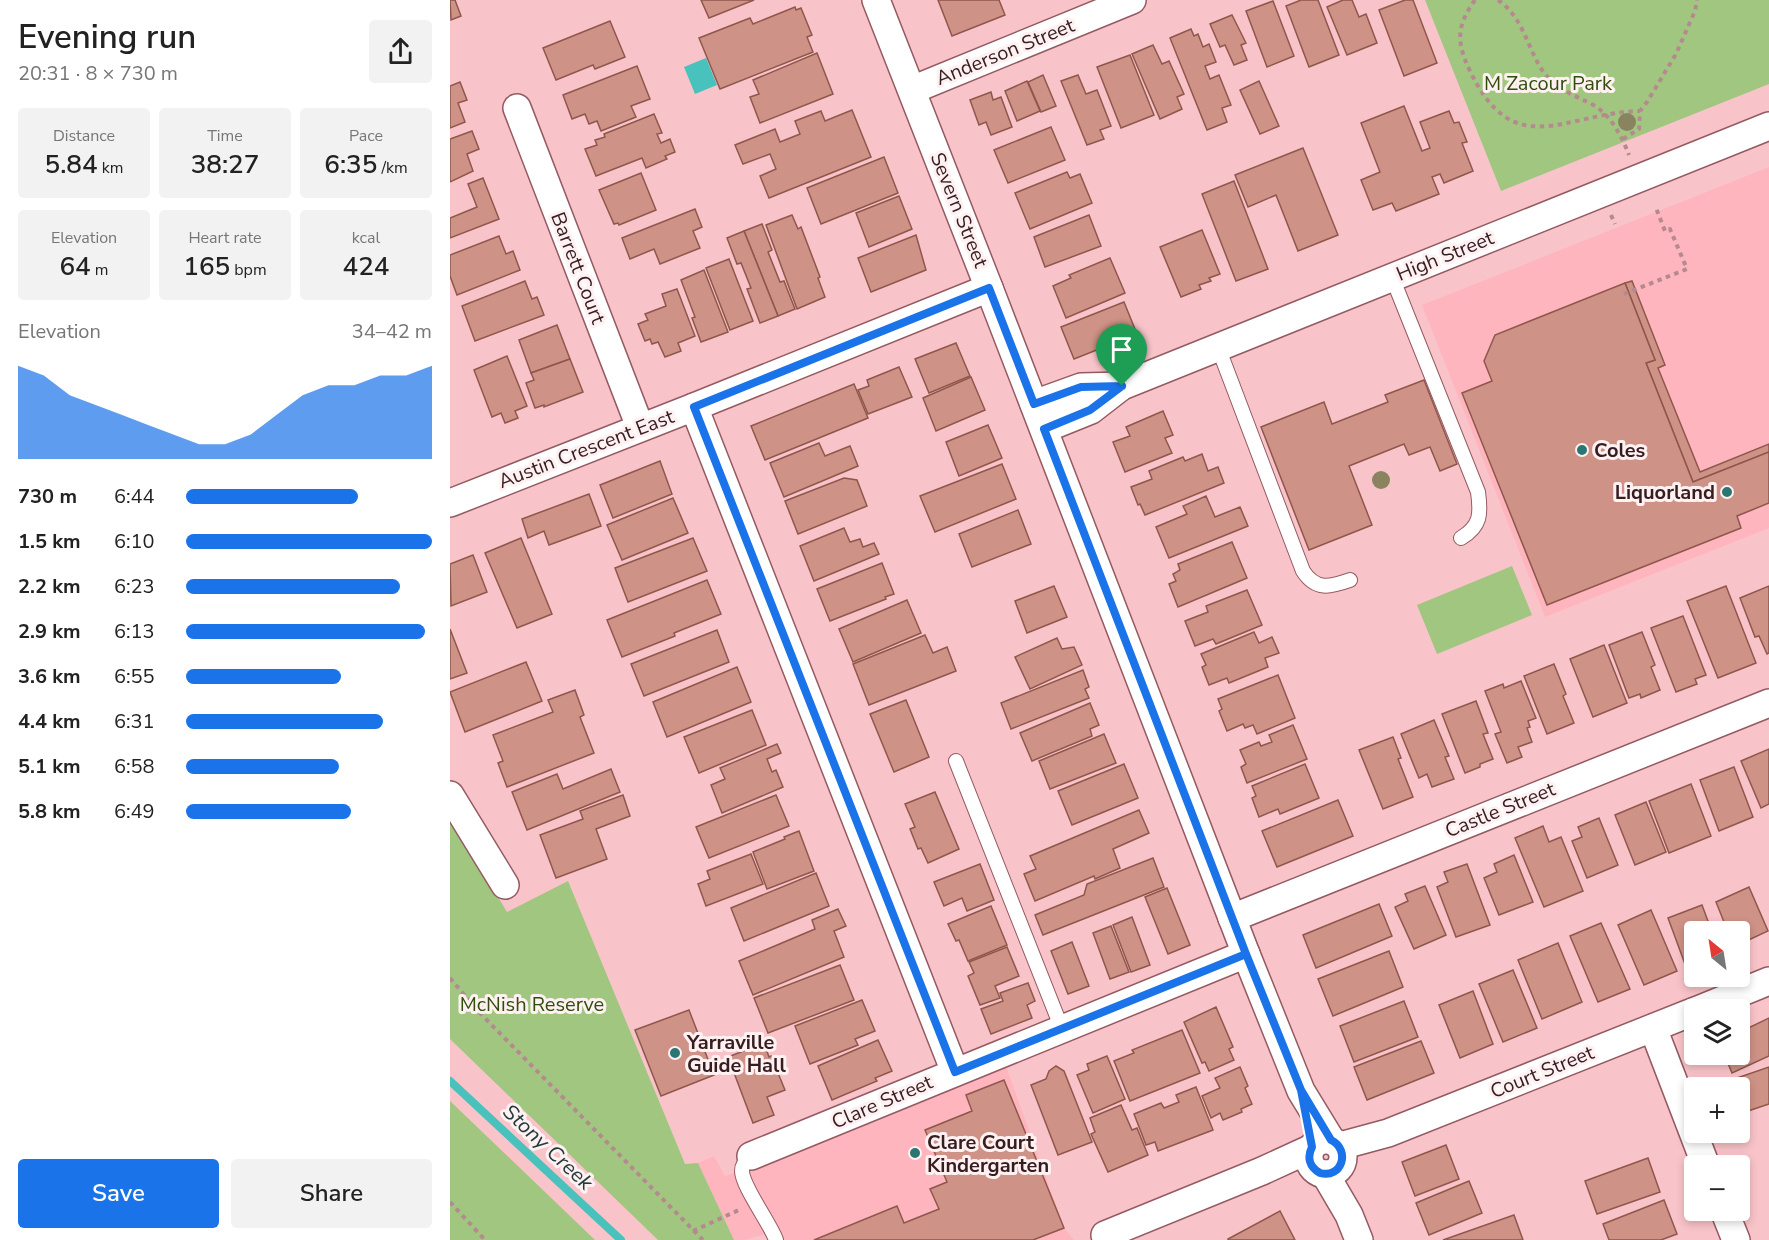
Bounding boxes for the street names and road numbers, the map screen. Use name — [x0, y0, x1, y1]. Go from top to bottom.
street label: Anderson Street — [932, 12, 1079, 92]
street label: Severn Street — [924, 148, 995, 272]
street label: Barrett Court — [544, 208, 612, 329]
street label: High Street — [1392, 224, 1499, 288]
street label: Austin Crescent East — [494, 403, 679, 495]
street label: Castle Street — [1441, 775, 1560, 844]
street label: Court Street — [1486, 1039, 1599, 1105]
street label: Clare Street — [827, 1068, 938, 1135]

